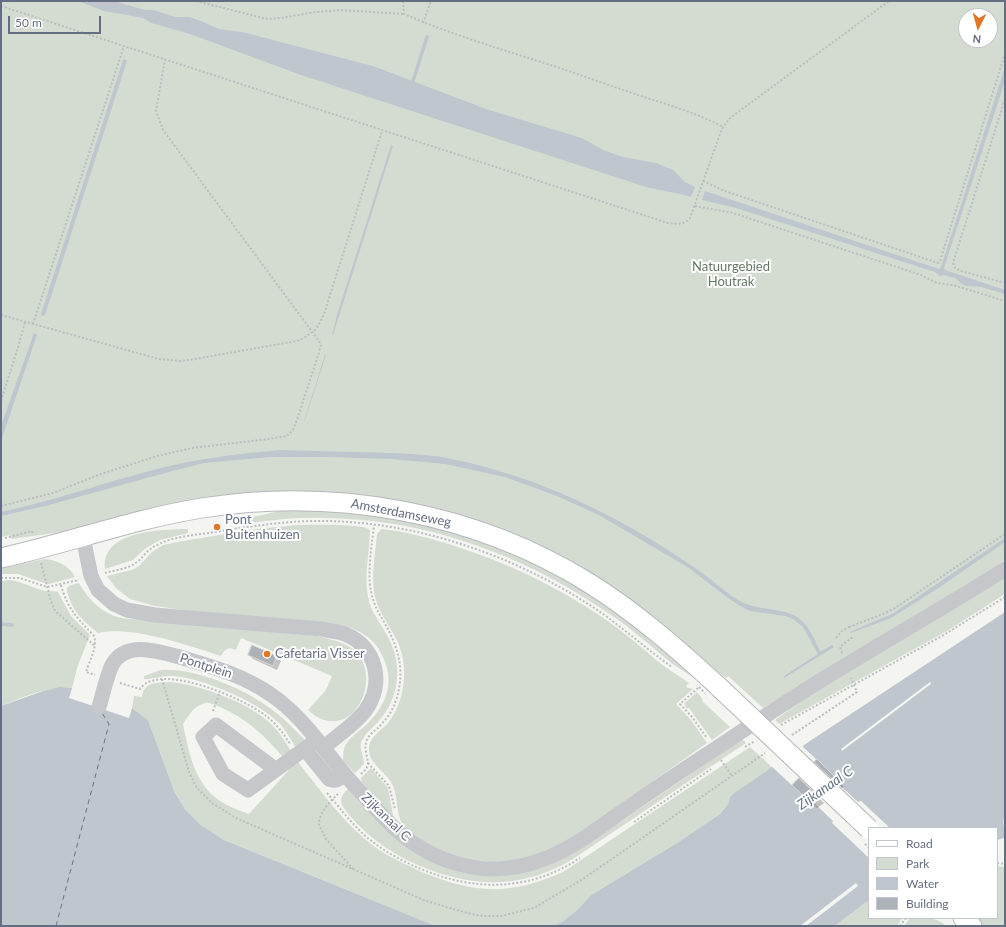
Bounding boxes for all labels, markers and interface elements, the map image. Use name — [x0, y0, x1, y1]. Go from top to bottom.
scale bar — [10, 8, 103, 34]
north arrow — [958, 8, 998, 48]
text: 50 m — [15, 15, 42, 30]
text: N — [972, 33, 982, 46]
park label: Natuurgebied Houtrak — [692, 259, 770, 290]
street label: Amsterdamseweg — [350, 496, 452, 530]
place label: Pont Buitenhuizen — [225, 512, 300, 543]
marker: Pont Buitenhuizen — [212, 522, 222, 532]
place label: Cafetaria Visser — [275, 646, 365, 662]
marker: Cafetaria Visser — [262, 649, 272, 659]
street label: Pontplein — [178, 650, 234, 682]
water label: Zijkanaal C — [794, 763, 856, 813]
street label: Zijkanaal C — [358, 790, 414, 844]
legend — [868, 827, 998, 919]
text: Road — [906, 836, 933, 851]
text: Park — [906, 856, 929, 871]
text: Water — [906, 876, 939, 891]
text: Building — [906, 896, 949, 911]

